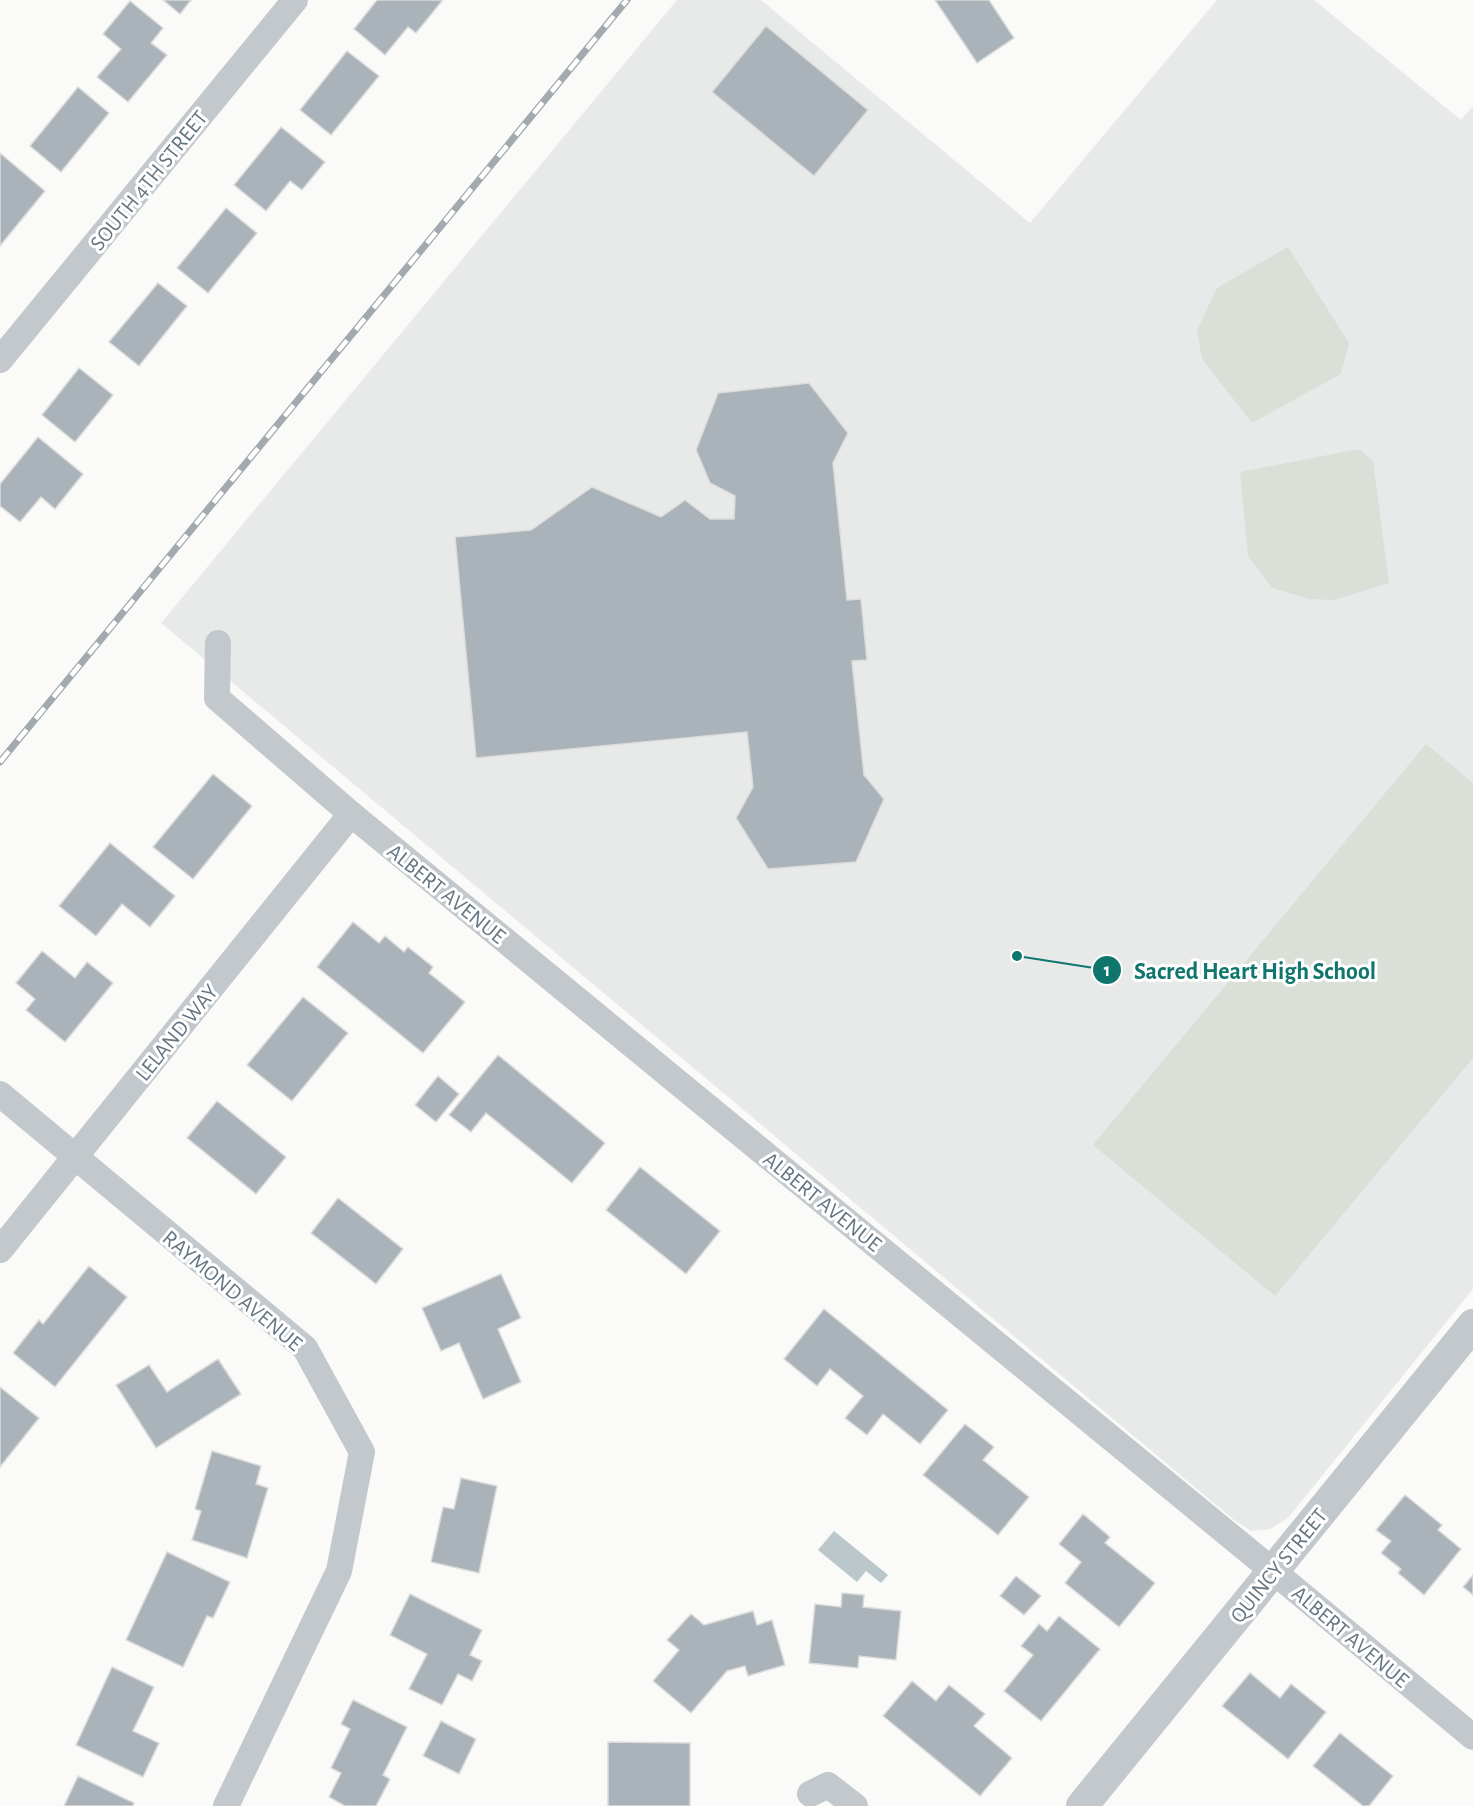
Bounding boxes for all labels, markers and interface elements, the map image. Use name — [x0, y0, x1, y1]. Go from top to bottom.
street label: SOUTH 4TH STREET — [86, 106, 212, 255]
street label: ALBERT AVENUE — [383, 840, 510, 948]
callout: Sacred Heart High School — [1092, 949, 1388, 991]
text: Sacred Heart High School — [1134, 960, 1376, 984]
text: 1 — [1104, 962, 1110, 980]
street label: LELAND WAY — [131, 980, 222, 1085]
street label: ALBERT AVENUE — [759, 1148, 886, 1256]
street label: RAYMOND AVENUE — [159, 1226, 306, 1355]
street label: QUINCY STREET — [1226, 1504, 1332, 1627]
street label: ALBERT AVENUE — [1288, 1582, 1413, 1692]

